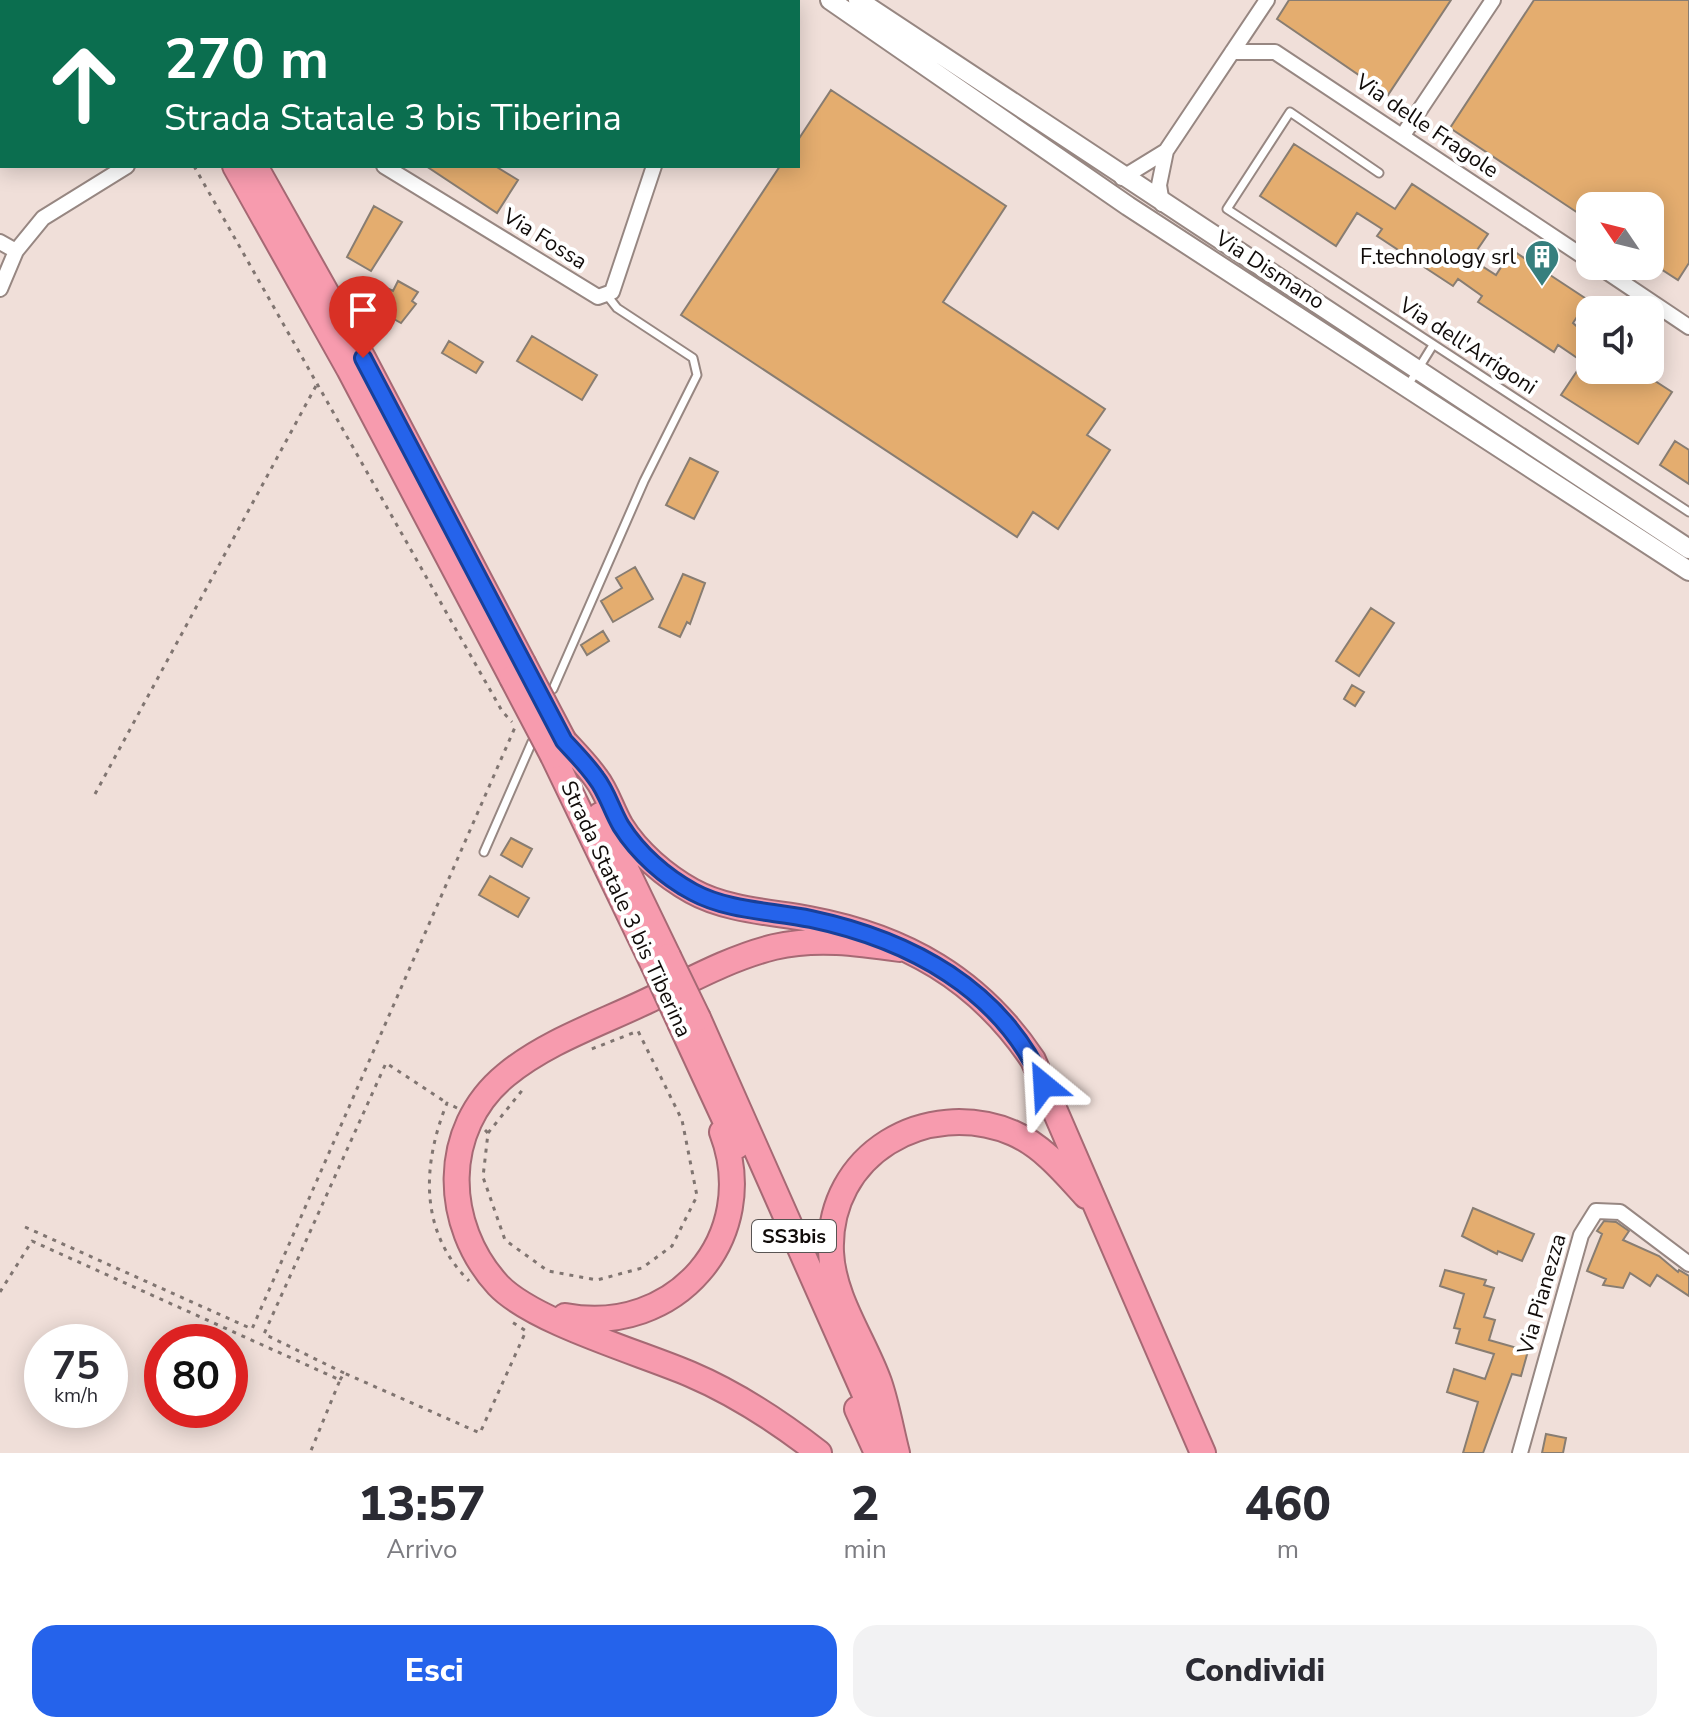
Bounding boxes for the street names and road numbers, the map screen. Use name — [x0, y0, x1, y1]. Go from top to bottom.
street label: Via delle Fragole — [1349, 66, 1505, 185]
street label: Via Fossa — [496, 201, 593, 277]
street label: Via Dismano — [1209, 223, 1331, 317]
street label: Via dell'Arrigoni — [1392, 290, 1543, 402]
street label: Strada Statale 3 bis Tiberina — [553, 776, 699, 1042]
road number: SS3bis — [752, 1220, 836, 1252]
street label: Via Pianezza — [1510, 1230, 1574, 1359]

